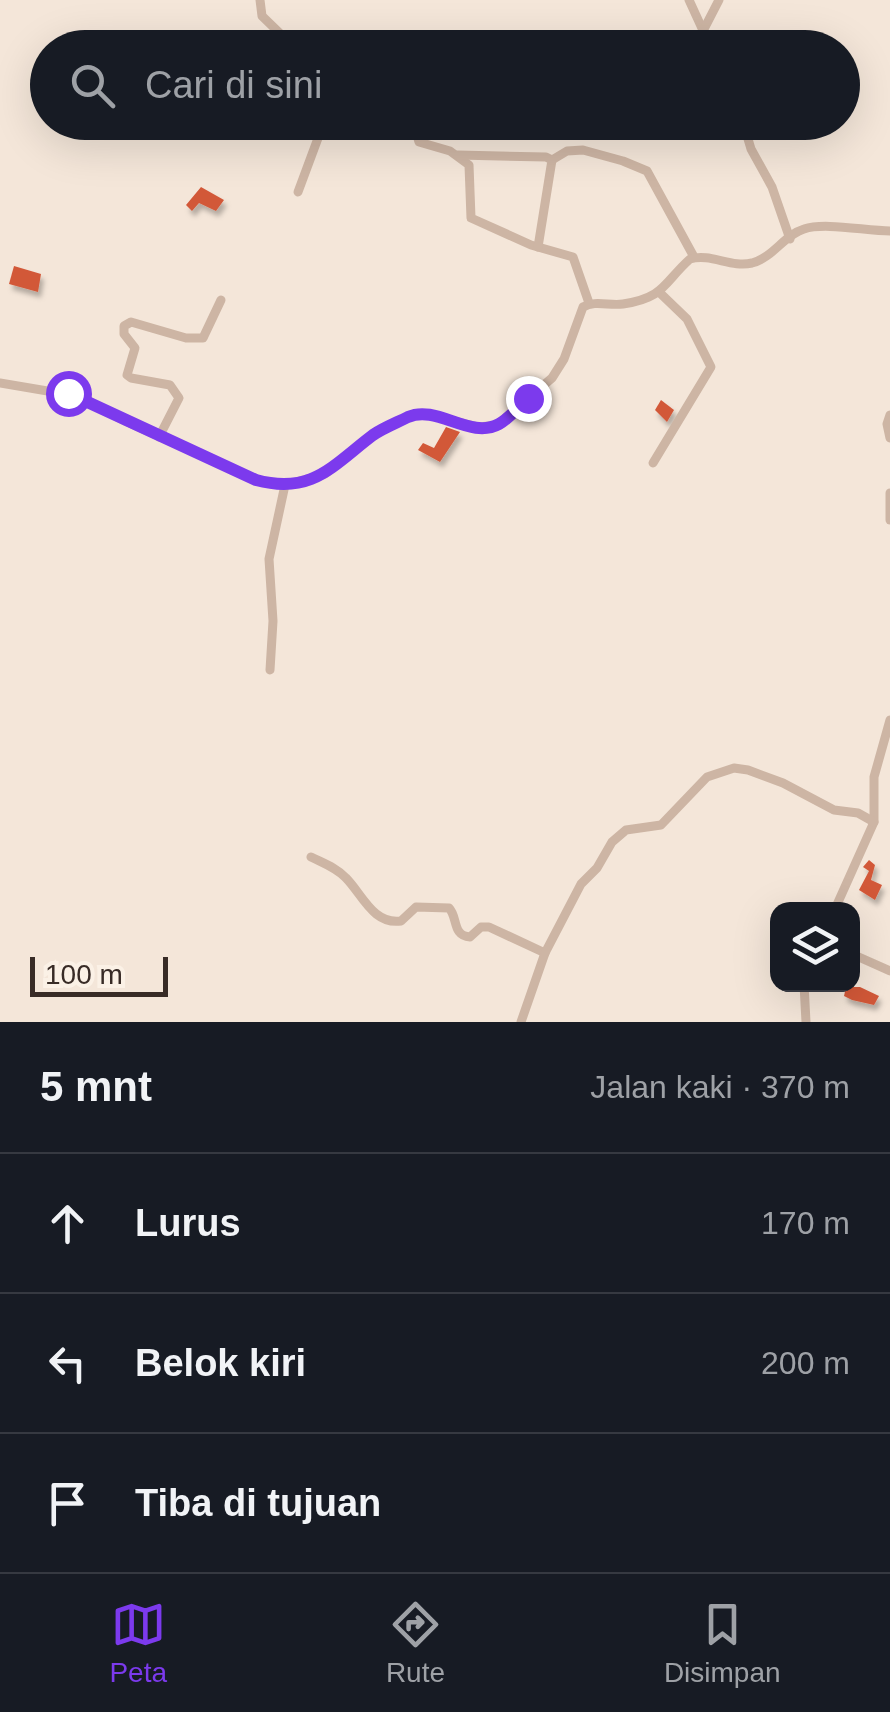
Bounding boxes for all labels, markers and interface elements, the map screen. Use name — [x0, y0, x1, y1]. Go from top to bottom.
search box — [30, 30, 860, 140]
icon: search — [65, 58, 120, 113]
text: Cari di sini — [145, 64, 322, 106]
route start — [46, 371, 92, 417]
route end — [506, 376, 552, 422]
map controls — [770, 902, 860, 992]
button: layers — [770, 902, 860, 992]
scale bar — [30, 952, 168, 996]
text: 100 m — [45, 959, 123, 990]
text: 5 mnt — [40, 1063, 152, 1110]
text: Jalan kaki · 370 m — [590, 1069, 850, 1105]
icon: ahead — [40, 1196, 95, 1251]
text: Lurus — [135, 1202, 241, 1244]
text: 170 m — [761, 1205, 850, 1241]
icon: left — [40, 1336, 95, 1391]
text: Belok kiri — [135, 1342, 306, 1384]
text: 200 m — [761, 1345, 850, 1381]
icon: arrive — [40, 1476, 95, 1531]
text: Tiba di tujuan — [135, 1482, 381, 1524]
tab: Peta — [109, 1597, 167, 1689]
tab: Rute — [386, 1597, 445, 1689]
tab: Disimpan — [664, 1597, 781, 1689]

